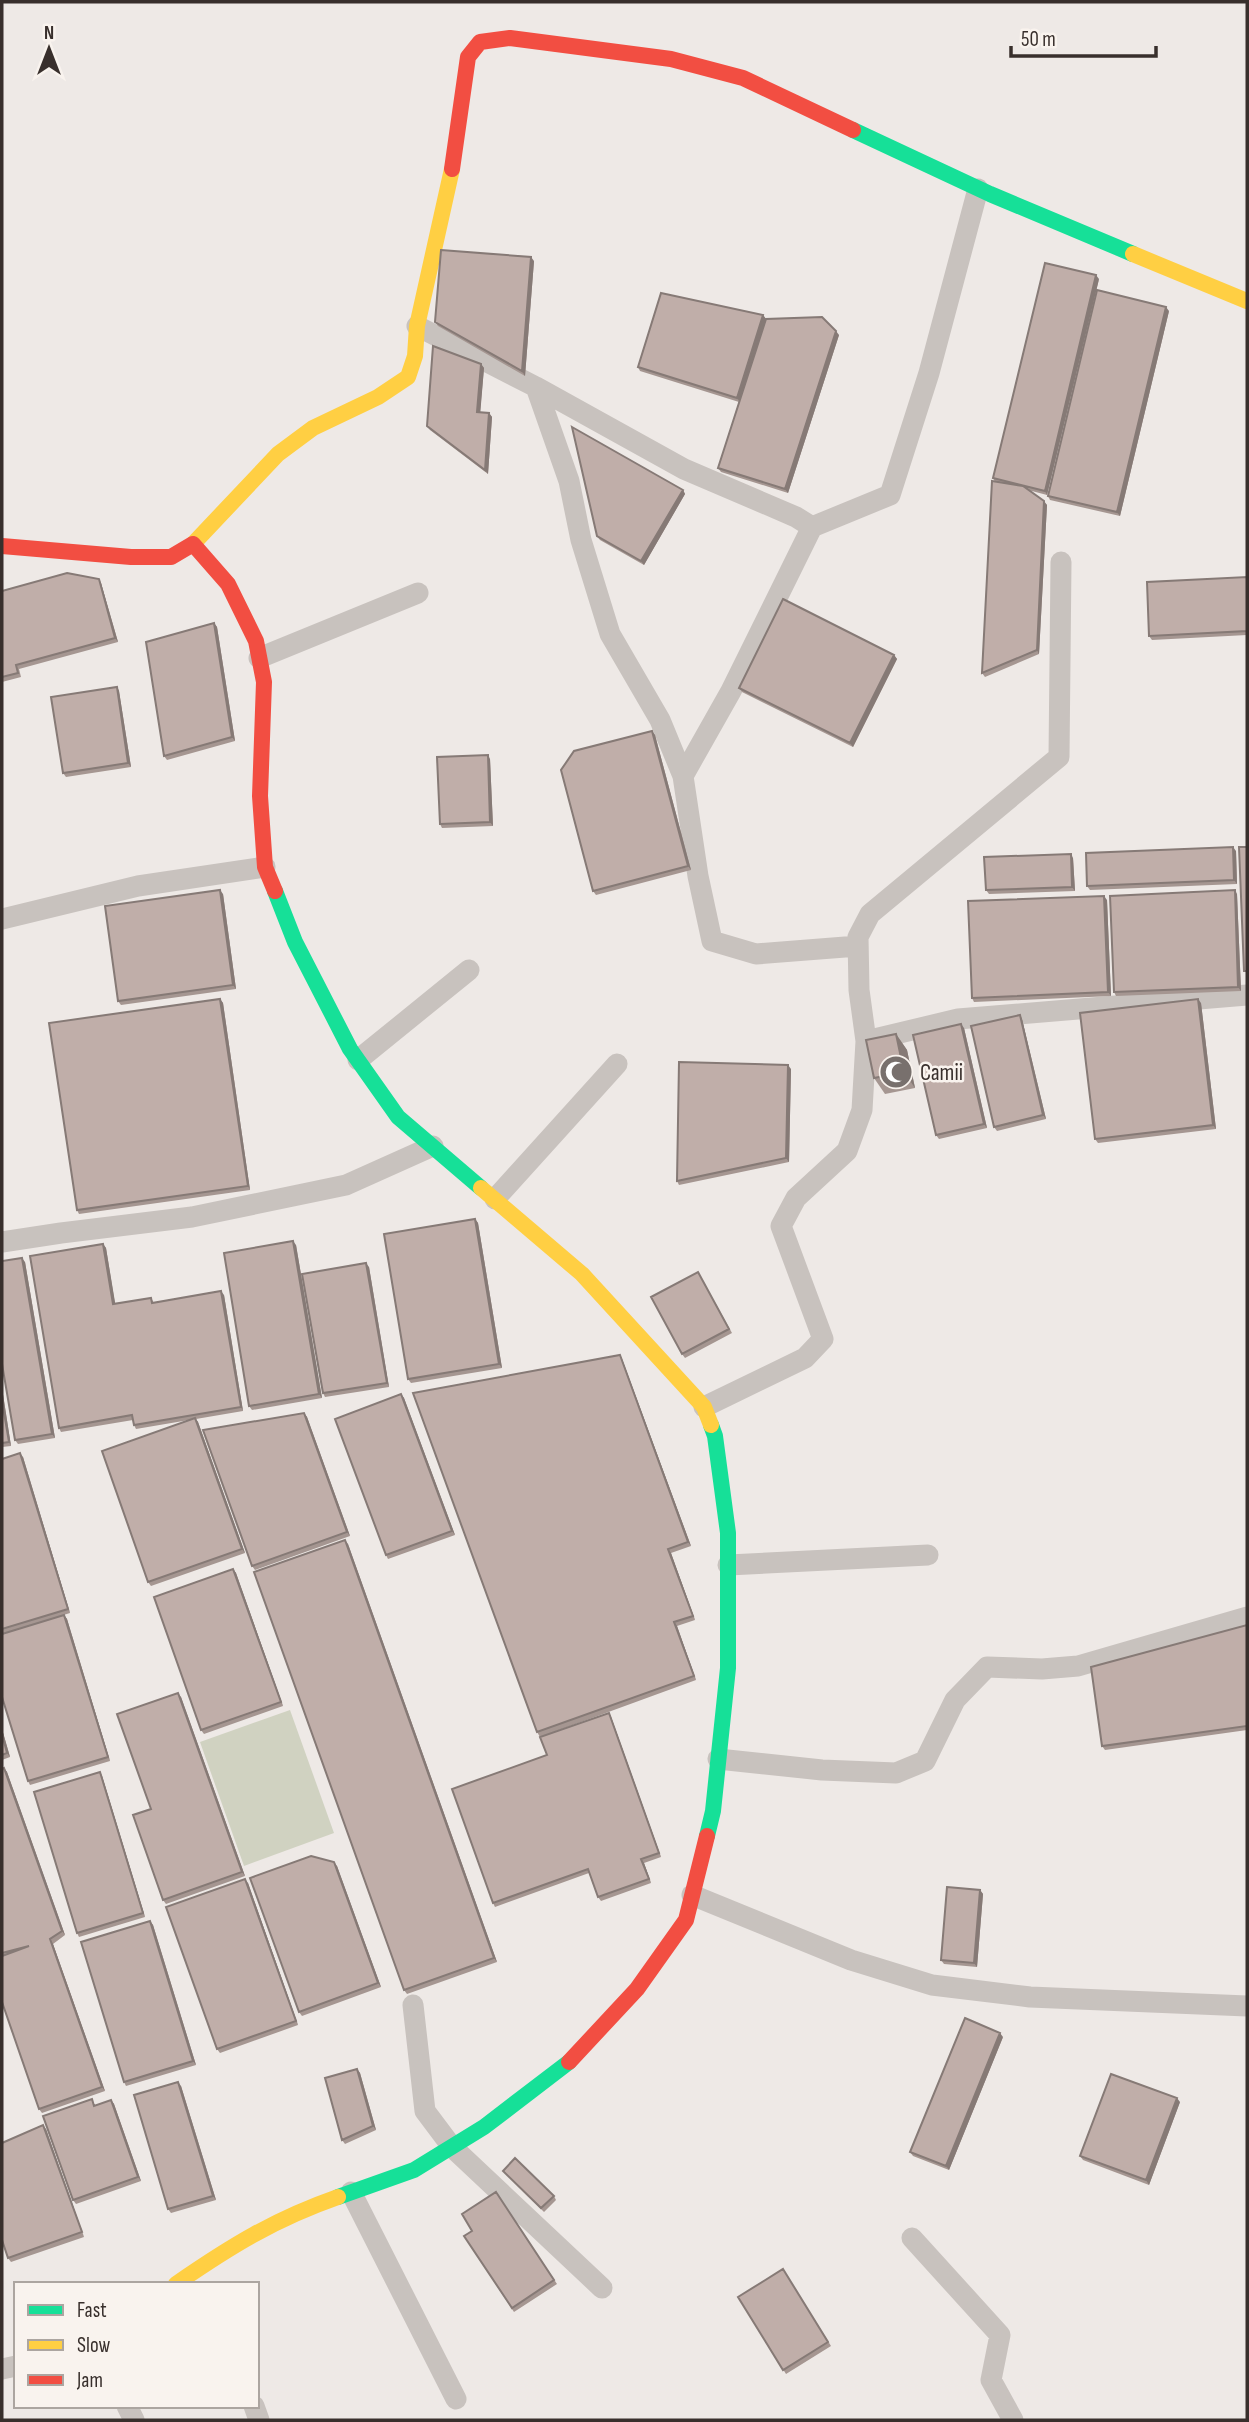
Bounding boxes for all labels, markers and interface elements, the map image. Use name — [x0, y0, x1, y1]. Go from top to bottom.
north arrow — [14, 14, 84, 84]
scale bar — [1011, 14, 1156, 58]
text: N — [44, 22, 54, 45]
text: 50 m — [1021, 27, 1056, 52]
mosque icon: Camii — [877, 1053, 915, 1091]
place label: Camii — [920, 1059, 963, 1087]
legend — [14, 2282, 259, 2408]
text: Fast — [77, 2298, 107, 2323]
text: Slow — [77, 2333, 111, 2358]
text: Jam — [76, 2368, 103, 2393]

